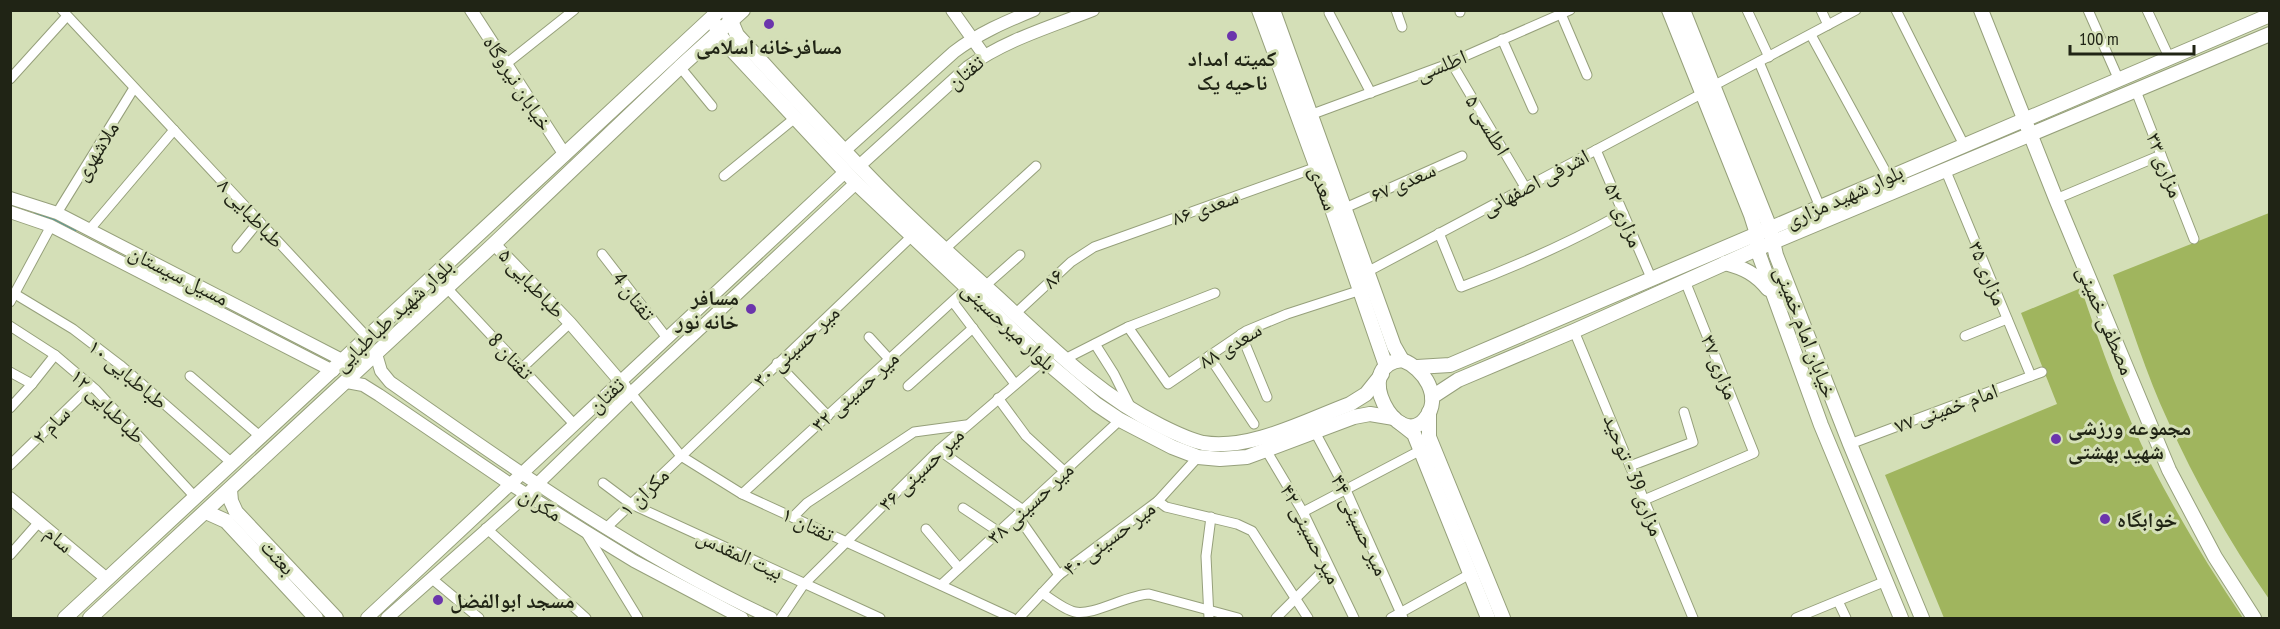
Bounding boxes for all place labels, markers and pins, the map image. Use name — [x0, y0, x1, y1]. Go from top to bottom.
marker: مسافرخانه اسلامی — [762, 17, 776, 31]
marker: کمیته امداد ناحیه یک — [1225, 29, 1239, 43]
place label: مسافرخانه اسلامی — [696, 33, 842, 60]
place label: کمیته امداد ناحیه یک — [1188, 45, 1276, 96]
place label: مسافر خانه نور — [675, 284, 739, 335]
marker: مسافر خانه نور — [744, 302, 758, 316]
place label: مجموعه ورزشی شهید بهشتی — [2068, 414, 2191, 465]
marker: مجموعه ورزشی شهید بهشتی — [2049, 432, 2063, 446]
place label: خوابگاه — [2117, 506, 2177, 533]
marker: خوابگاه — [2098, 512, 2112, 526]
place label: مسجد ابوالفضل — [450, 587, 575, 614]
marker: مسجد ابوالفضل — [431, 593, 445, 607]

